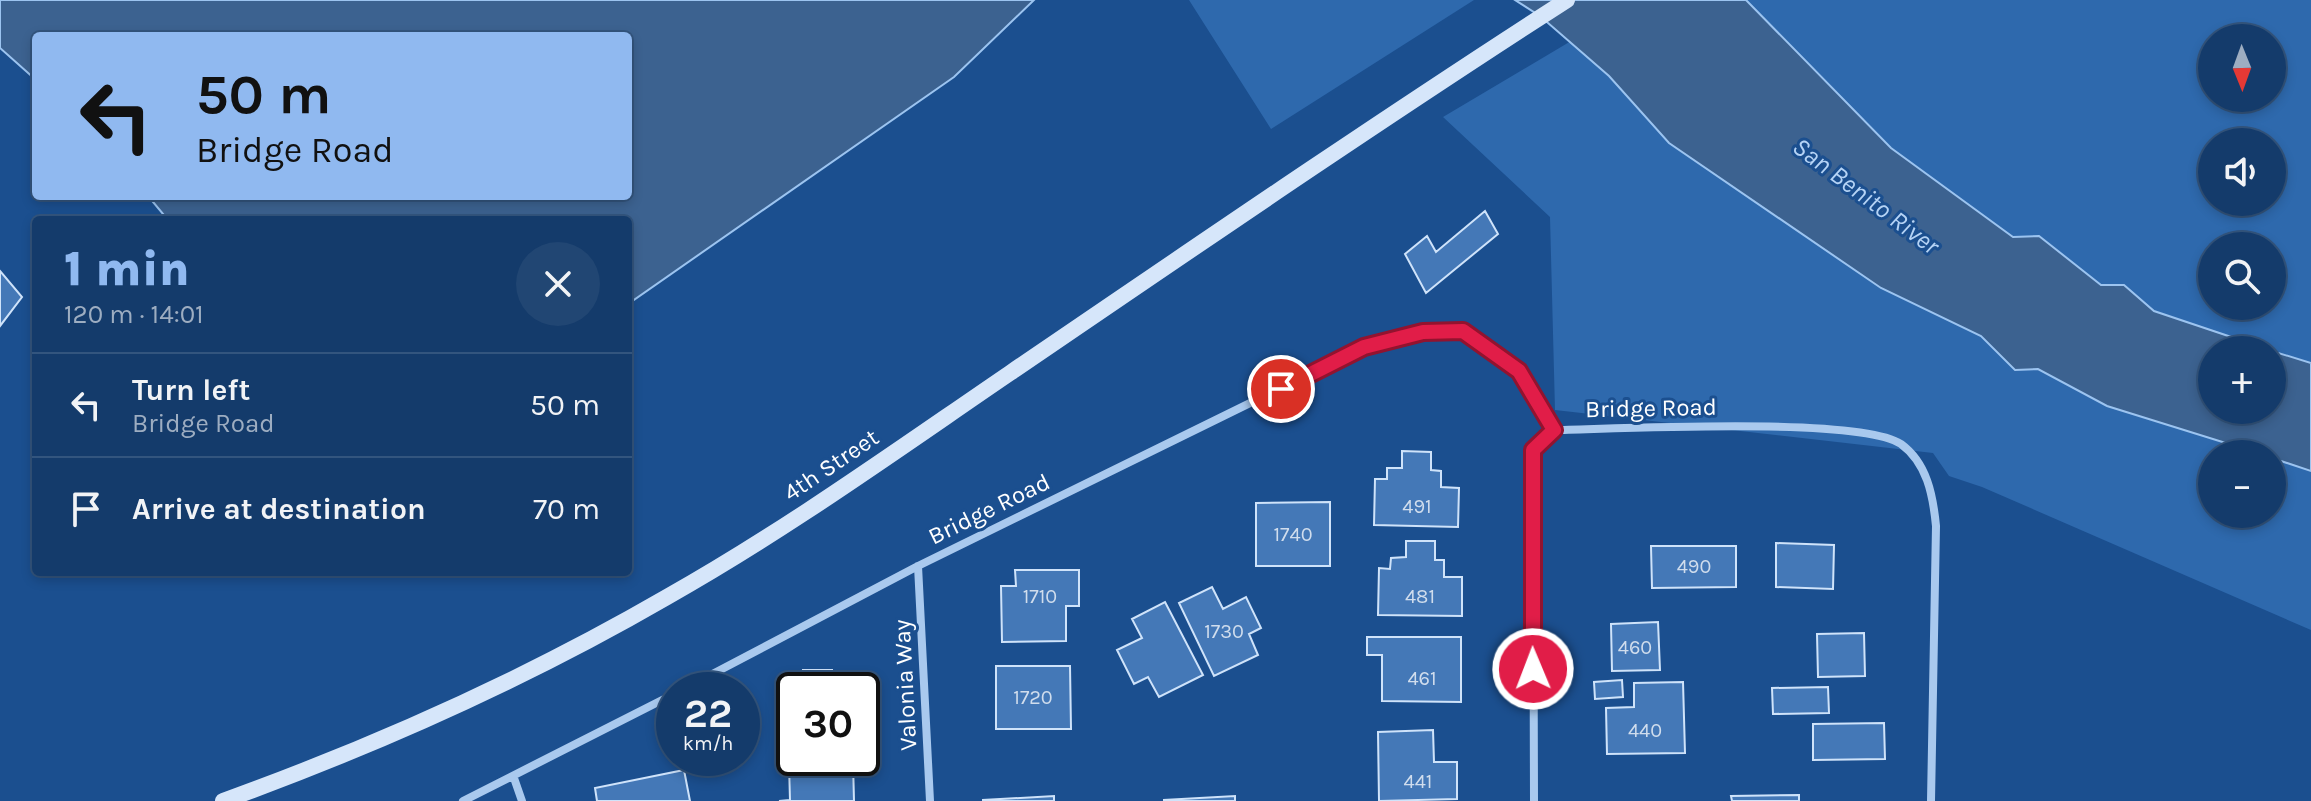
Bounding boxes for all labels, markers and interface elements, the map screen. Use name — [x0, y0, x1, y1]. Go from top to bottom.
north arrow — [2198, 24, 2286, 112]
map controls — [2198, 24, 2286, 528]
text: 50 m — [196, 62, 331, 127]
icon: left — [64, 64, 168, 168]
button: sound — [2198, 128, 2286, 216]
text: Bridge Road — [196, 129, 394, 171]
water label: San Benito River — [1786, 131, 1946, 262]
button: search — [2198, 232, 2286, 320]
text: 1 min — [64, 241, 190, 297]
button: close — [516, 242, 600, 326]
text: 120 m · 14:01 — [64, 299, 204, 330]
button: + — [2198, 336, 2286, 424]
pin — [1247, 355, 1315, 423]
icon: arrive — [1259, 367, 1303, 411]
text: Turn left — [132, 372, 250, 408]
icon: left — [64, 383, 108, 427]
text: 50 m — [530, 387, 600, 423]
street label: Bridge Road — [1585, 393, 1717, 423]
text: Bridge Road — [132, 408, 275, 439]
street label: 4th Street — [778, 423, 884, 507]
button: − — [2198, 440, 2286, 528]
street label: Bridge Road — [924, 468, 1054, 550]
icon: arrive — [64, 487, 108, 531]
text: Arrive at destination — [132, 491, 426, 527]
text: 70 m — [533, 491, 600, 527]
house number: 491 — [1402, 495, 1432, 518]
house number: 1740 — [1273, 523, 1313, 546]
house number: 490 — [1677, 555, 1711, 578]
house number: 1710 — [1023, 585, 1057, 608]
house number: 481 — [1405, 585, 1435, 608]
street label: Valonia Way — [888, 619, 922, 751]
house number: 1730 — [1204, 620, 1244, 643]
position arrow — [1491, 627, 1575, 711]
house number: 460 — [1618, 636, 1652, 659]
house number: 461 — [1407, 667, 1437, 690]
speed limit sign: 30 — [776, 672, 880, 776]
house number: 1720 — [1013, 686, 1053, 709]
text: 22 — [684, 690, 732, 737]
house number: 440 — [1628, 719, 1662, 742]
text: km/h — [683, 732, 733, 755]
house number: 441 — [1404, 770, 1432, 793]

